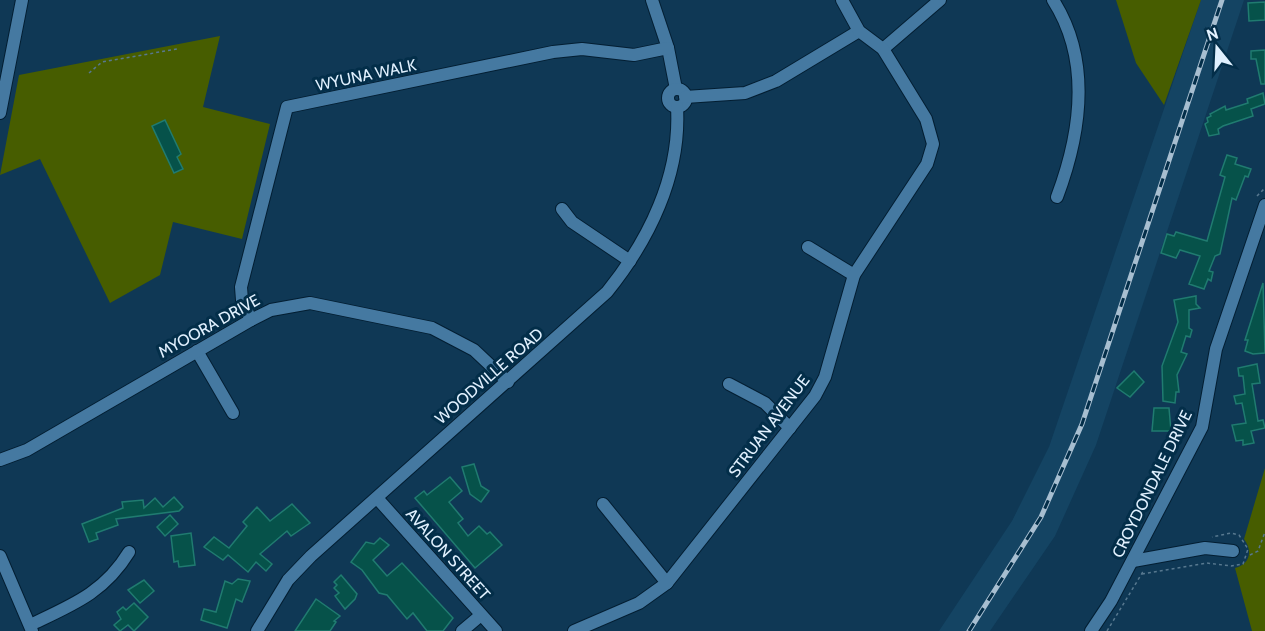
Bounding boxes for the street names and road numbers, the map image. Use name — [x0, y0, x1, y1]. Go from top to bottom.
street label: WYUNA WALK — [314, 55, 418, 95]
street label: MYOORA DRIVE — [155, 290, 263, 362]
street label: WOODVILLE ROAD — [431, 324, 547, 428]
street label: STRUAN AVENUE — [724, 371, 814, 481]
street label: CROYDONDALE DRIVE — [1108, 407, 1196, 561]
street label: AVALON STREET — [402, 504, 494, 604]

